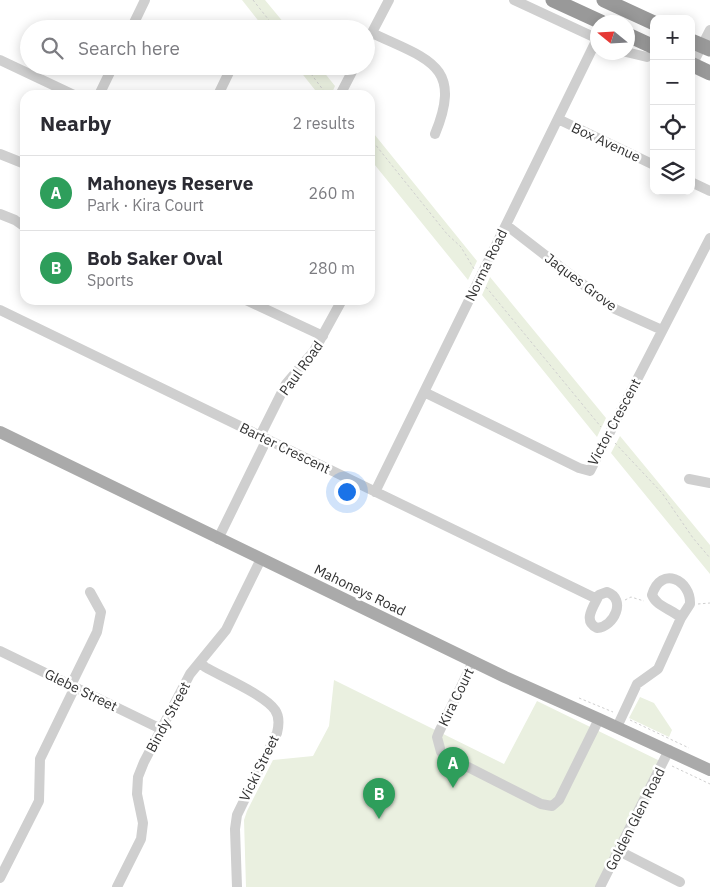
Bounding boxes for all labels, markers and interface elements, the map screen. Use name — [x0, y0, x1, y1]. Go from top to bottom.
north arrow — [590, 15, 635, 60]
map controls — [650, 15, 695, 195]
button: + — [650, 15, 695, 60]
search box — [20, 20, 375, 75]
icon: search — [38, 34, 66, 62]
text: Search here — [78, 36, 180, 60]
button: − — [650, 60, 695, 105]
button: locate — [650, 105, 695, 150]
text: Nearby — [40, 109, 111, 137]
text: 2 results — [292, 113, 355, 133]
street label: Box Avenue — [569, 118, 644, 166]
button: layers — [650, 150, 695, 195]
text: Mahoneys Reserve — [87, 171, 253, 195]
text: A — [51, 183, 61, 203]
text: 260 m — [308, 183, 355, 203]
text: Park · Kira Court — [87, 195, 204, 215]
street label: Norma Road — [461, 226, 511, 304]
text: Bob Saker Oval — [87, 246, 223, 270]
street label: Jaques Grove — [541, 249, 621, 315]
text: B — [51, 258, 61, 278]
text: 280 m — [308, 258, 355, 278]
text: Sports — [87, 270, 134, 290]
street label: Paul Road — [275, 337, 327, 399]
street label: Victor Crescent — [584, 375, 645, 469]
street label: Barter Crescent — [237, 418, 333, 478]
your location — [334, 479, 360, 505]
street label: Mahoneys Road — [311, 560, 409, 620]
street label: Glebe Street — [42, 665, 120, 715]
street label: Kira Court — [434, 665, 478, 729]
street label: Bindy Street — [142, 679, 194, 755]
street label: Vicki Street — [235, 732, 283, 804]
pin: A — [437, 747, 469, 788]
street label: Golden Glen Road — [601, 765, 669, 873]
pin: B — [363, 778, 395, 819]

